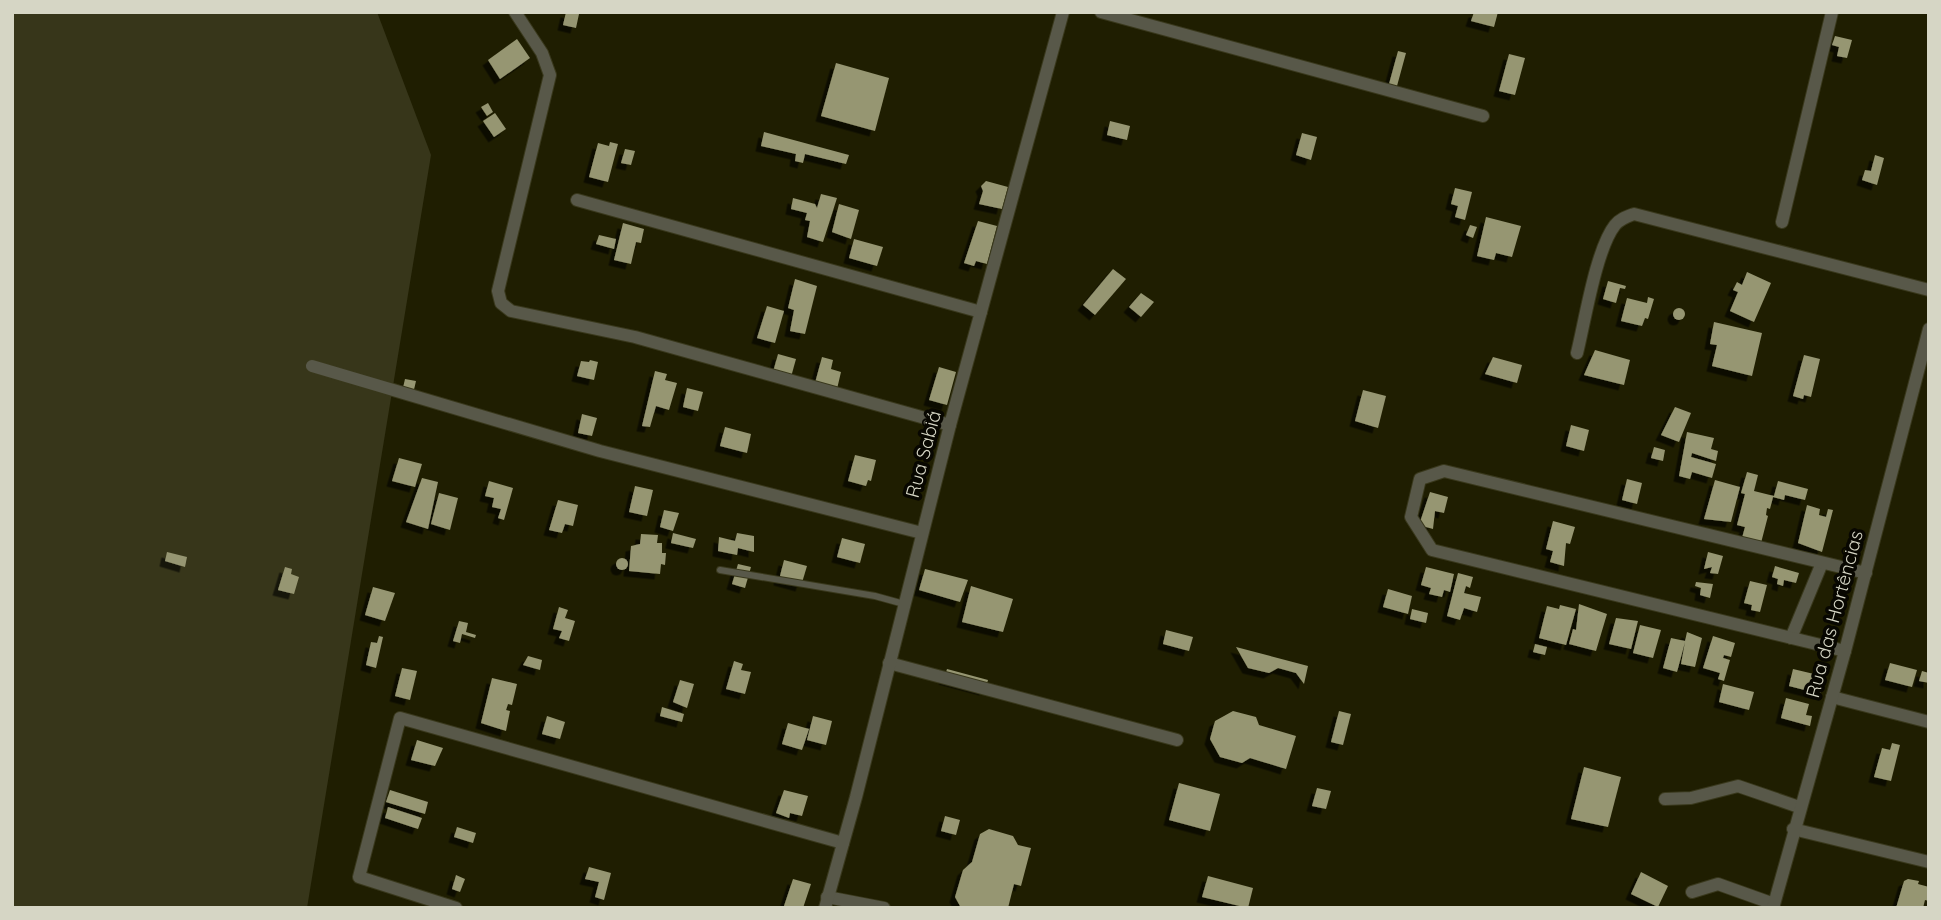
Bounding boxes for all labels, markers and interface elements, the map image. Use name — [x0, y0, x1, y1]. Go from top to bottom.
street label: Rua Sabiá — [900, 408, 946, 500]
street label: Rua das Hortências — [1800, 528, 1868, 700]

